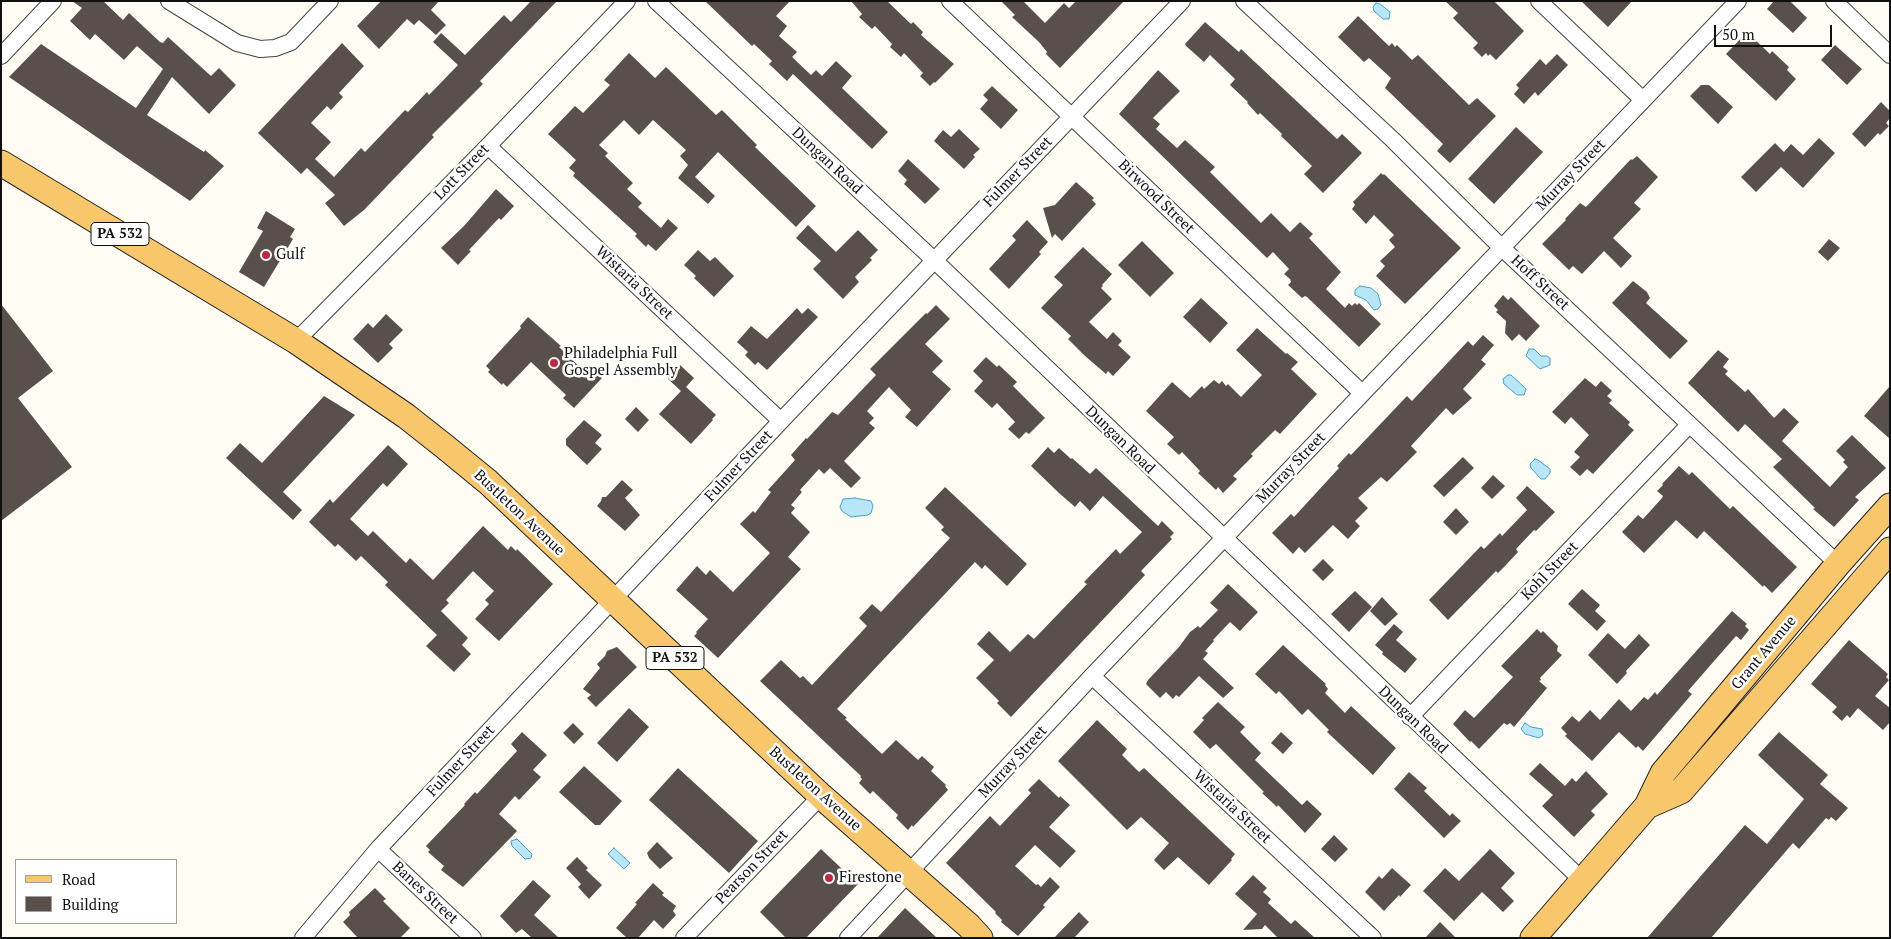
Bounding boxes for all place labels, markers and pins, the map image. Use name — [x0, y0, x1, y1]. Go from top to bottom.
place label: Gulf — [276, 246, 305, 264]
marker: Gulf — [260, 249, 272, 261]
place label: Philadelphia Full Gospel Assembly — [564, 345, 678, 380]
marker: Philadelphia Full Gospel Assembly — [548, 357, 560, 369]
place label: Firestone — [839, 869, 902, 887]
marker: Firestone — [823, 872, 835, 884]

